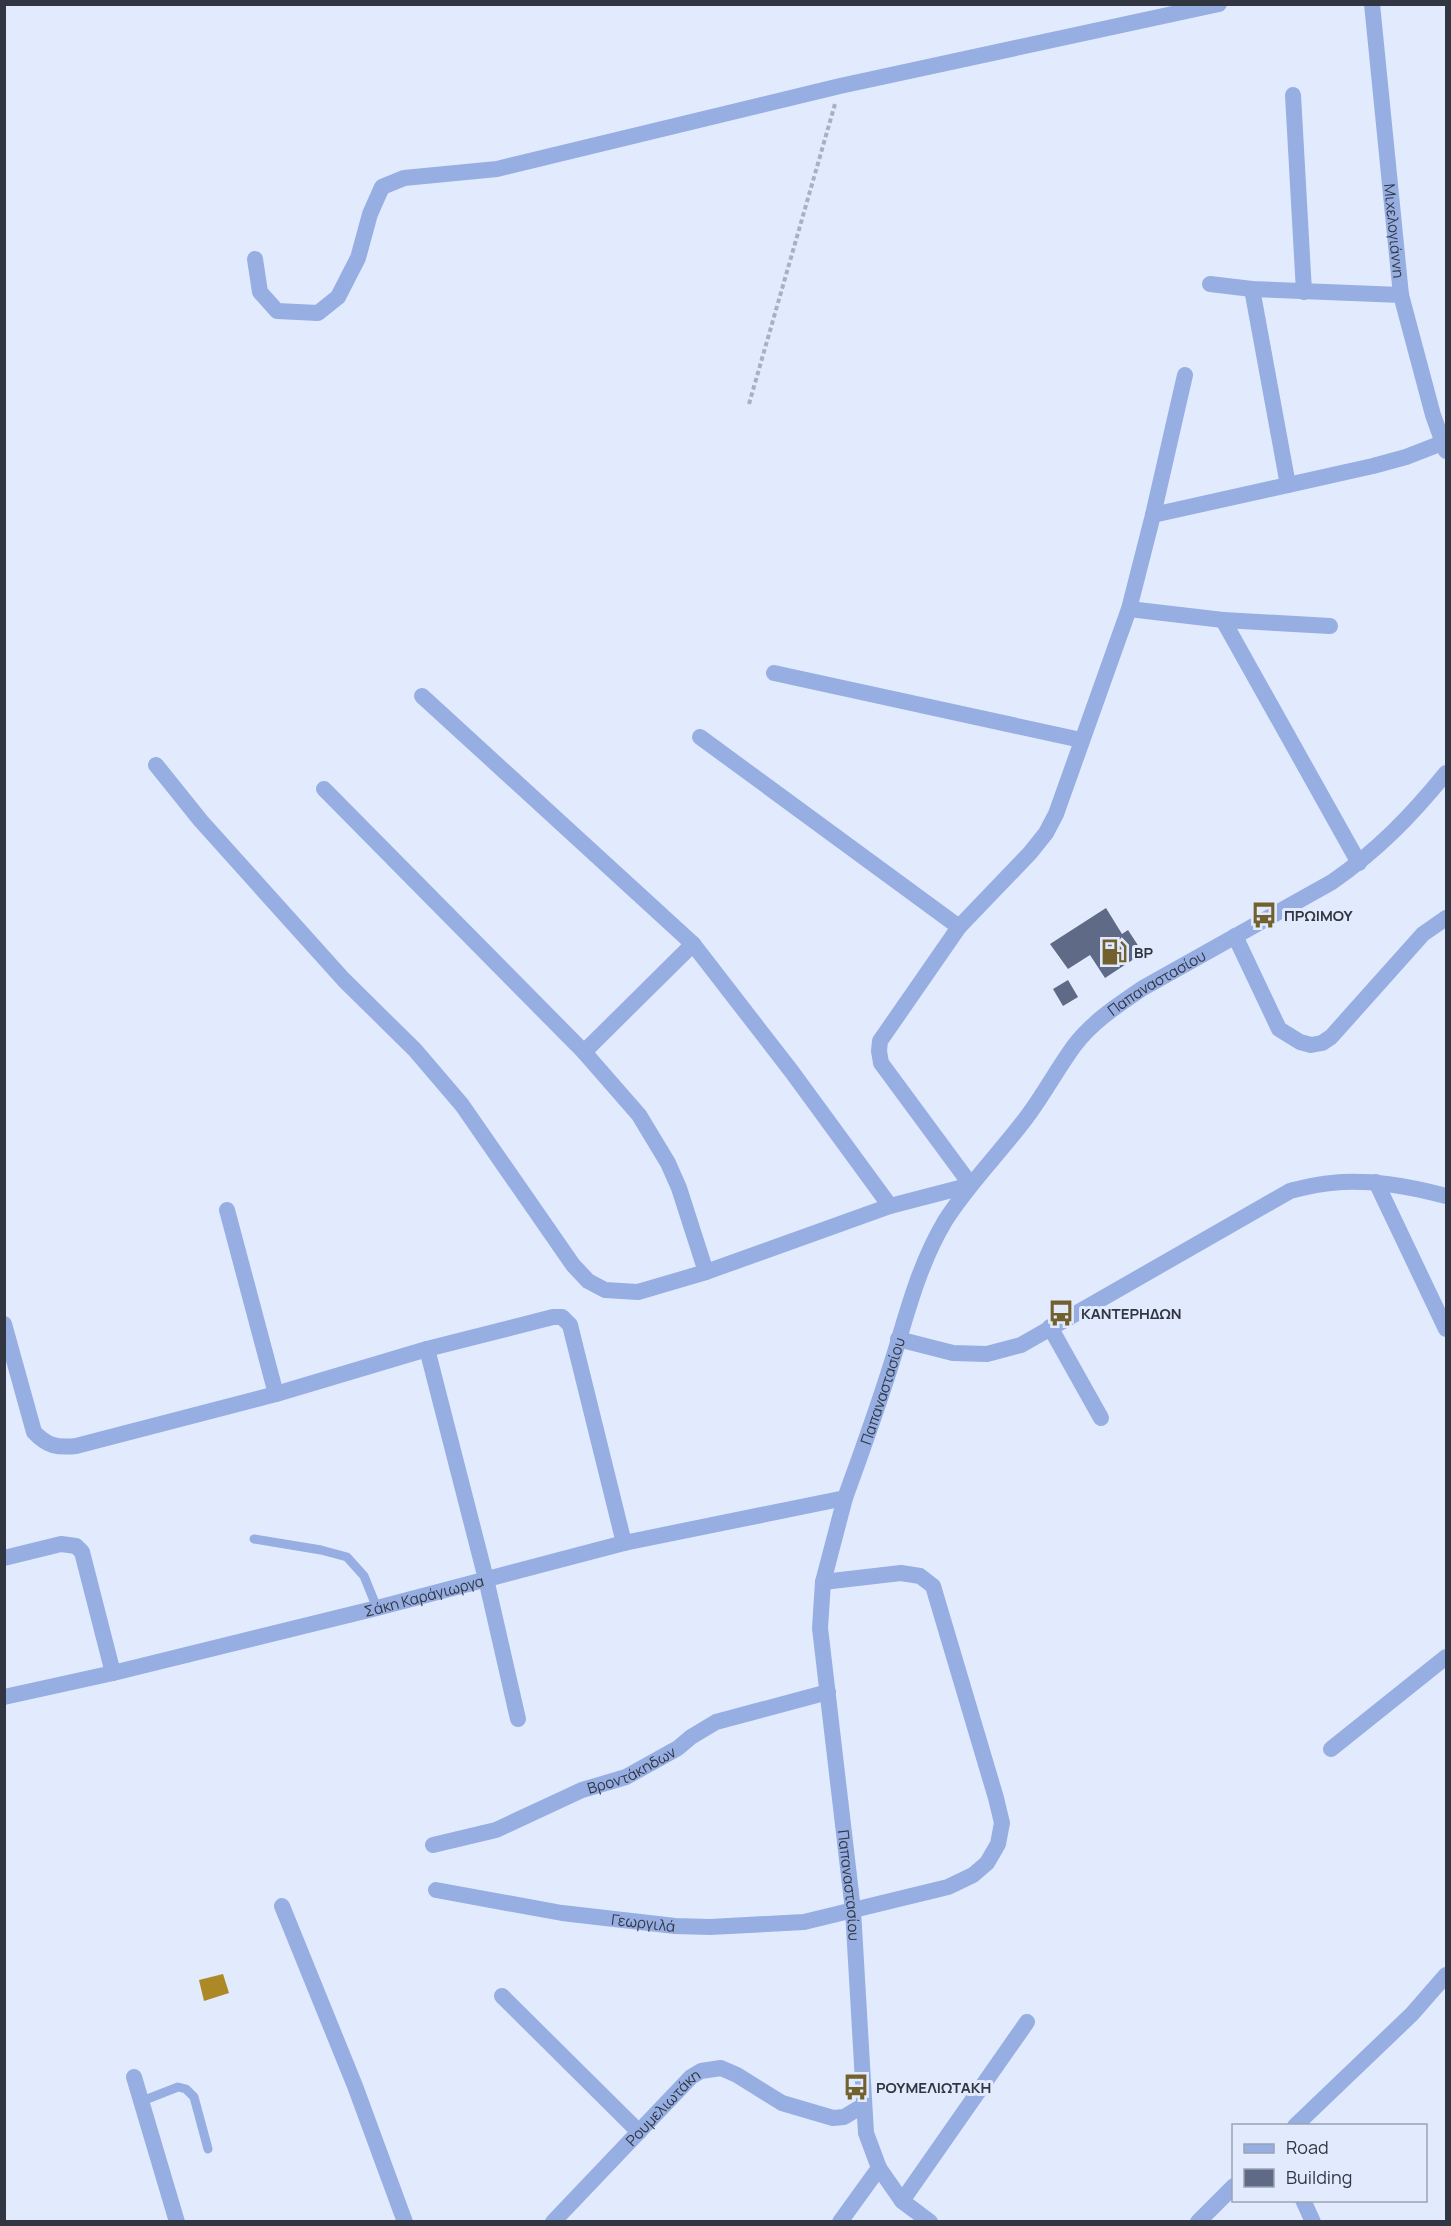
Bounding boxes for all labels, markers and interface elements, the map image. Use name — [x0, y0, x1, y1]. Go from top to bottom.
street label: Μιχελογιάννη — [1379, 183, 1410, 279]
bus stop icon: ΠΡΩΙΜΟΥ — [1249, 900, 1279, 930]
place label: ΠΡΩΙΜΟΥ — [1284, 905, 1353, 926]
fuel station icon: BP — [1099, 937, 1129, 967]
place label: BP — [1134, 942, 1153, 963]
street label: Παπαναστασίου — [1103, 944, 1209, 1020]
bus stop icon: ΚΑΝΤΕΡΗΔΩΝ — [1046, 1298, 1076, 1328]
place label: ΚΑΝΤΕΡΗΔΩΝ — [1081, 1303, 1182, 1324]
street label: Παπαναστασίου — [855, 1335, 909, 1447]
street label: Σάκη Καράγιωργα — [362, 1570, 486, 1621]
street label: Βροντάκηδων — [585, 1741, 680, 1798]
street label: Παπαναστασίου — [833, 1829, 865, 1942]
street label: Γεωργιλά — [610, 1908, 677, 1936]
street label: Ρουμελιωτάκη — [621, 2063, 704, 2150]
bus stop icon: ΡΟΥΜΕΛΙΩΤΑΚΗ — [841, 2072, 871, 2102]
place label: ΡΟΥΜΕΛΙΩΤΑΚΗ — [876, 2077, 991, 2098]
legend — [1232, 2124, 1427, 2202]
text: Road — [1286, 2135, 1329, 2159]
text: Building — [1286, 2165, 1352, 2189]

